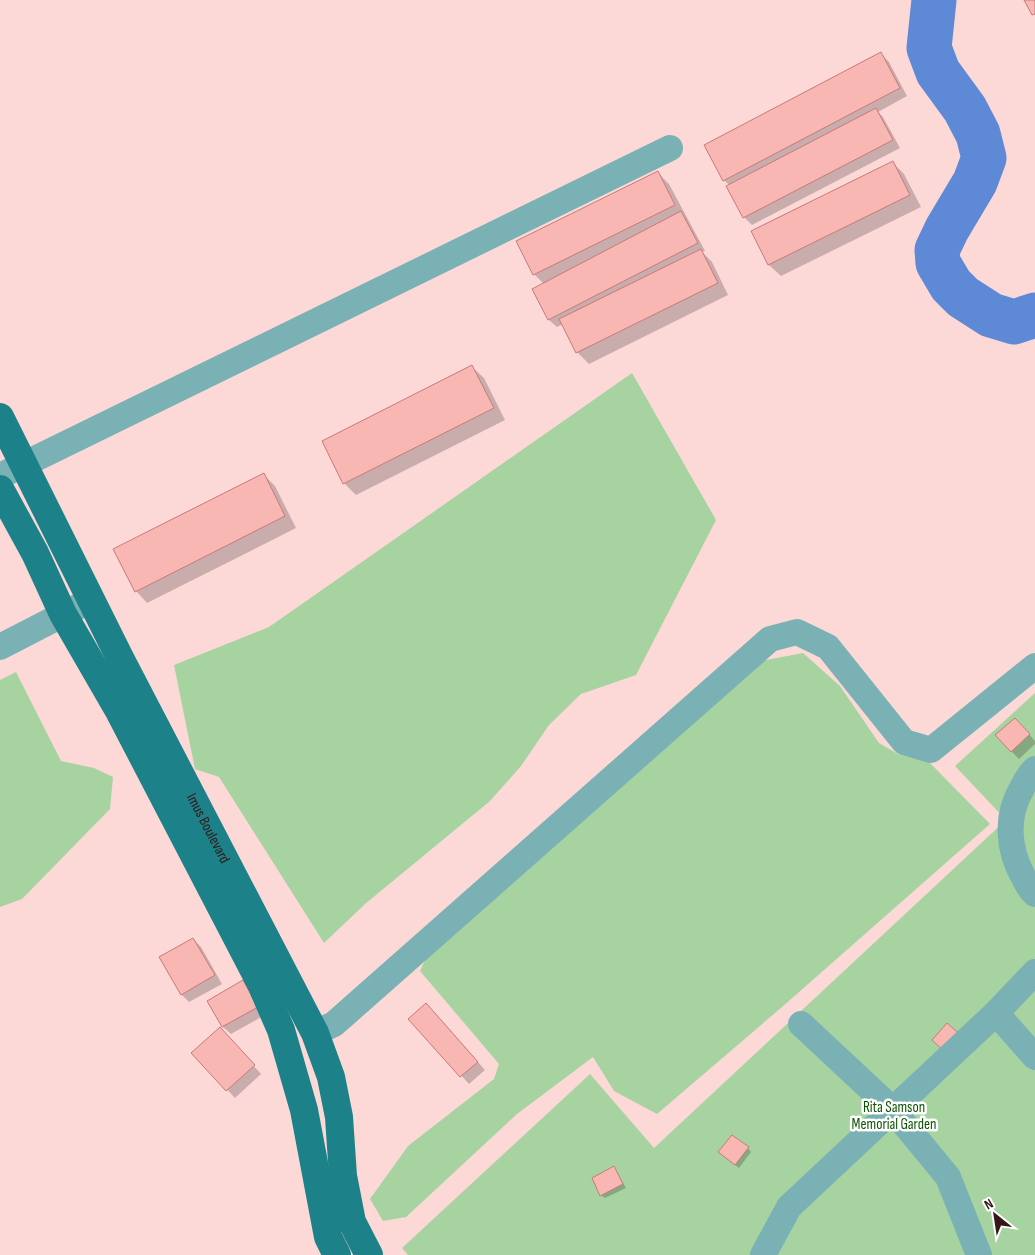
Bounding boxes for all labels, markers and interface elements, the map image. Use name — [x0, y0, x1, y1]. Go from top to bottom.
street label: Imus Boulevard — [182, 790, 234, 867]
park label: Rita Samson Memorial Garden — [852, 1098, 936, 1134]
north arrow — [970, 1190, 1020, 1240]
text: N — [981, 1195, 996, 1213]

